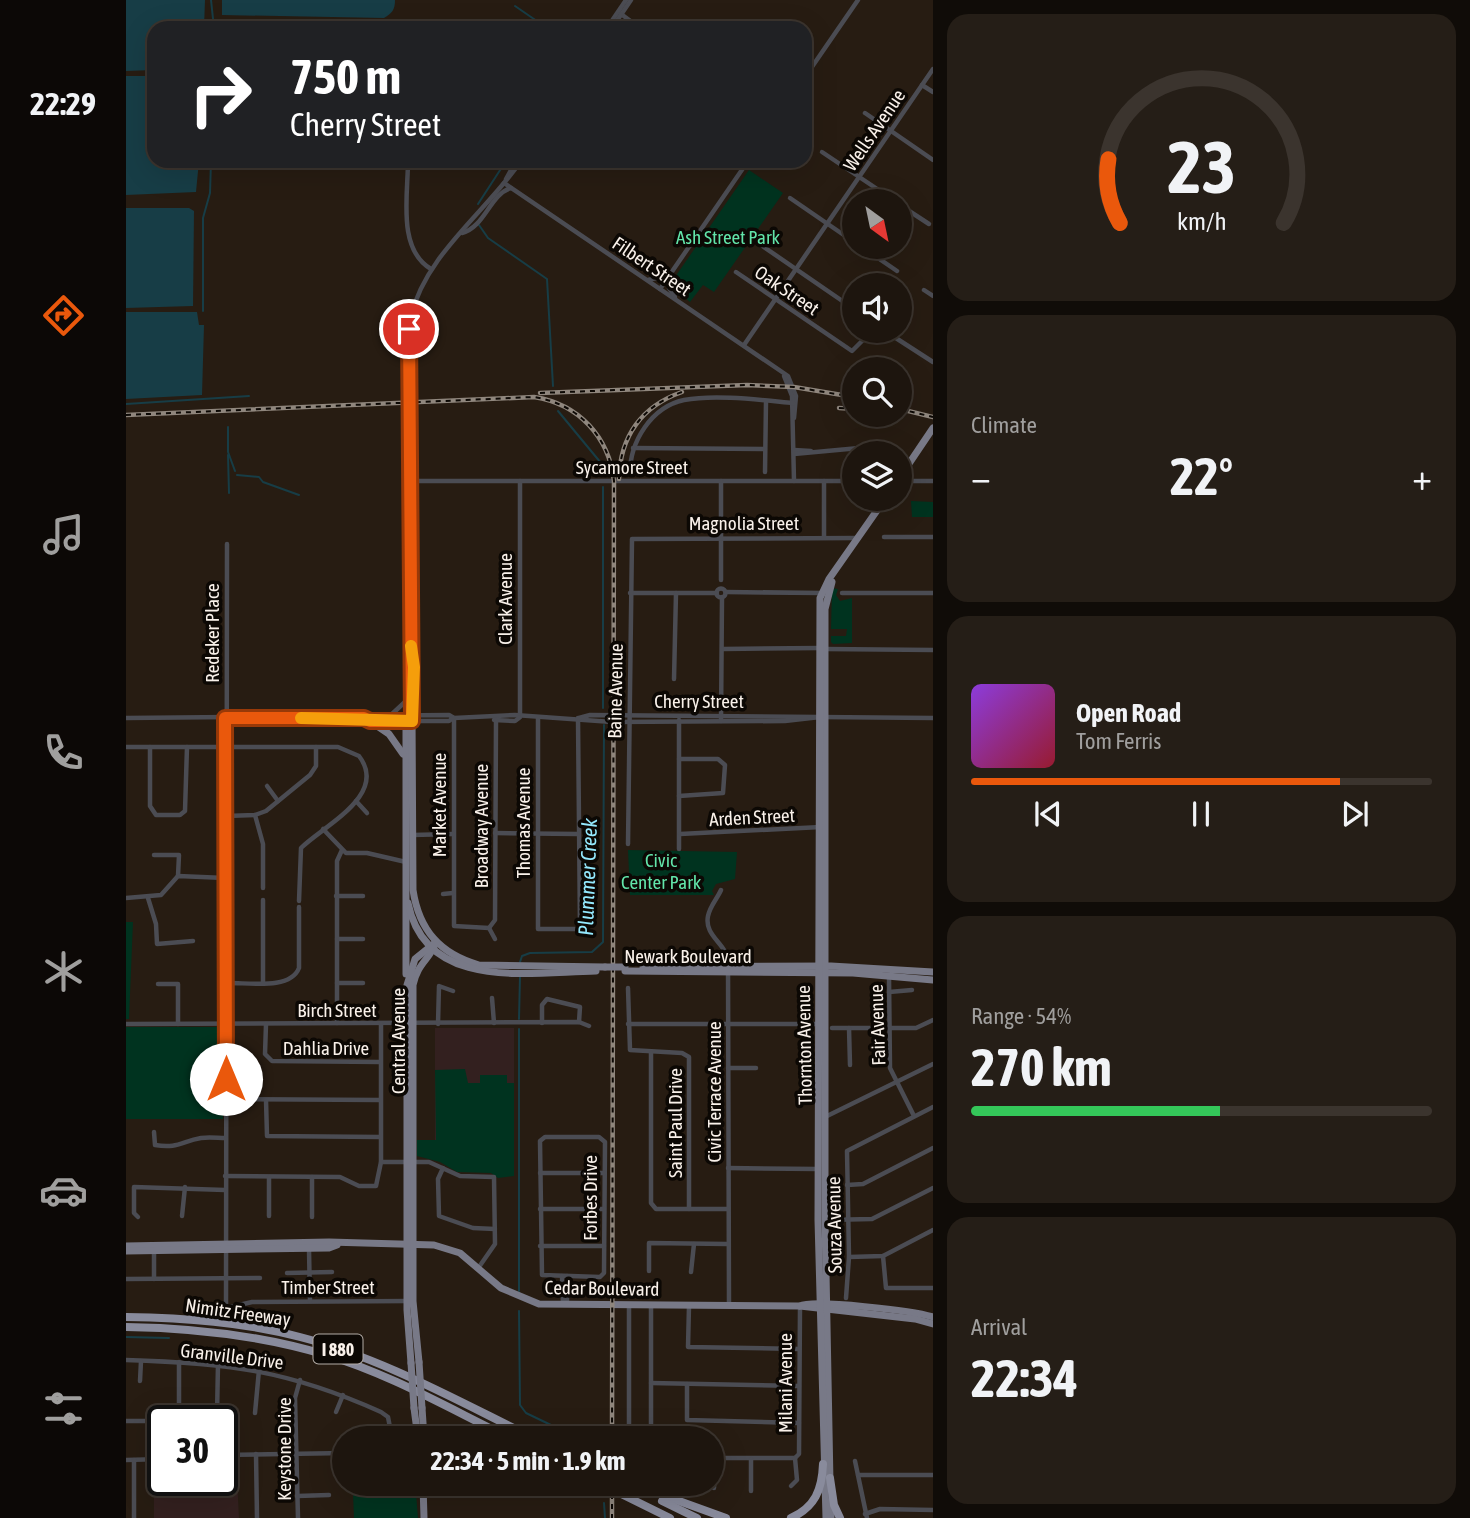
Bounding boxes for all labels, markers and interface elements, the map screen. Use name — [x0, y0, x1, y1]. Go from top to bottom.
text: 750 m — [290, 48, 401, 104]
icon: right — [175, 49, 266, 140]
text: 22:29 — [30, 85, 96, 122]
street label: Wells Avenue — [839, 85, 909, 175]
text: Cherry Street — [290, 106, 441, 143]
text: 23 — [1167, 126, 1236, 209]
north arrow — [842, 189, 912, 259]
map controls — [842, 189, 912, 511]
text: km/h — [1177, 207, 1226, 235]
park label: Ash Street Park — [676, 226, 781, 248]
street label: Filbert Street — [609, 232, 695, 300]
street label: Oak Street — [751, 261, 823, 319]
button: sound — [842, 273, 912, 343]
icon: directions — [39, 291, 88, 340]
pin — [379, 299, 439, 359]
icon: arrive — [390, 310, 428, 348]
button: search — [842, 357, 912, 427]
text: Climate — [971, 412, 1037, 438]
button: layers — [842, 441, 912, 511]
text: 22° — [1170, 446, 1233, 506]
text: − — [971, 455, 991, 498]
text: + — [1412, 455, 1432, 498]
street label: Sycamore Street — [576, 456, 688, 478]
icon: music — [39, 510, 88, 559]
street label: Magnolia Street — [689, 512, 799, 534]
street label: Clark Avenue — [494, 553, 516, 645]
street label: Redeker Place — [201, 583, 223, 683]
street label: Baine Avenue — [603, 643, 627, 739]
street label: Cherry Street — [654, 690, 744, 712]
text: Open Road — [1076, 698, 1181, 728]
icon: phone — [39, 728, 88, 777]
text: Tom Ferris — [1076, 728, 1161, 754]
street label: Market Avenue — [428, 753, 450, 857]
street label: Broadway Avenue — [470, 764, 492, 888]
street label: Thomas Avenue — [512, 768, 534, 878]
icon: previous — [1029, 795, 1067, 833]
icon: pause — [1182, 795, 1220, 833]
icon: next — [1336, 795, 1374, 833]
street label: Arden Street — [708, 804, 796, 830]
water label: Plummer Creek — [573, 817, 601, 936]
park label: Civic Center Park — [621, 849, 702, 893]
street label: Newark Boulevard — [624, 945, 752, 967]
icon: climate — [39, 947, 88, 996]
street label: Fair Avenue — [865, 984, 889, 1066]
street label: Thornton Avenue — [792, 985, 816, 1105]
street label: Central Avenue — [387, 988, 409, 1094]
street label: Birch Street — [297, 999, 377, 1021]
text: Range · 54% — [971, 1003, 1071, 1029]
street label: Civic Terrace Avenue — [703, 1021, 725, 1163]
street label: Dahlia Drive — [283, 1037, 369, 1059]
text: 270 km — [971, 1037, 1112, 1097]
position arrow — [189, 1042, 263, 1116]
street label: Saint Paul Drive — [664, 1068, 686, 1178]
street label: Forbes Drive — [579, 1155, 601, 1241]
icon: car — [39, 1166, 88, 1215]
street label: Souza Avenue — [822, 1176, 846, 1274]
street label: Timber Street — [281, 1276, 375, 1298]
street label: Cedar Boulevard — [545, 1276, 659, 1300]
street label: Nimitz Freeway — [184, 1294, 292, 1330]
text: Arrival — [971, 1314, 1027, 1340]
street label: Milani Avenue — [774, 1333, 796, 1433]
road number: I 880 — [314, 1334, 362, 1364]
street label: Granville Drive — [179, 1339, 285, 1373]
text: 22:34 — [971, 1348, 1078, 1408]
icon: filters — [39, 1384, 88, 1433]
street label: Keystone Drive — [273, 1397, 295, 1501]
speed limit sign: 30 — [147, 1405, 238, 1496]
text: 22:34 · 5 min · 1.9 km — [431, 1446, 625, 1476]

